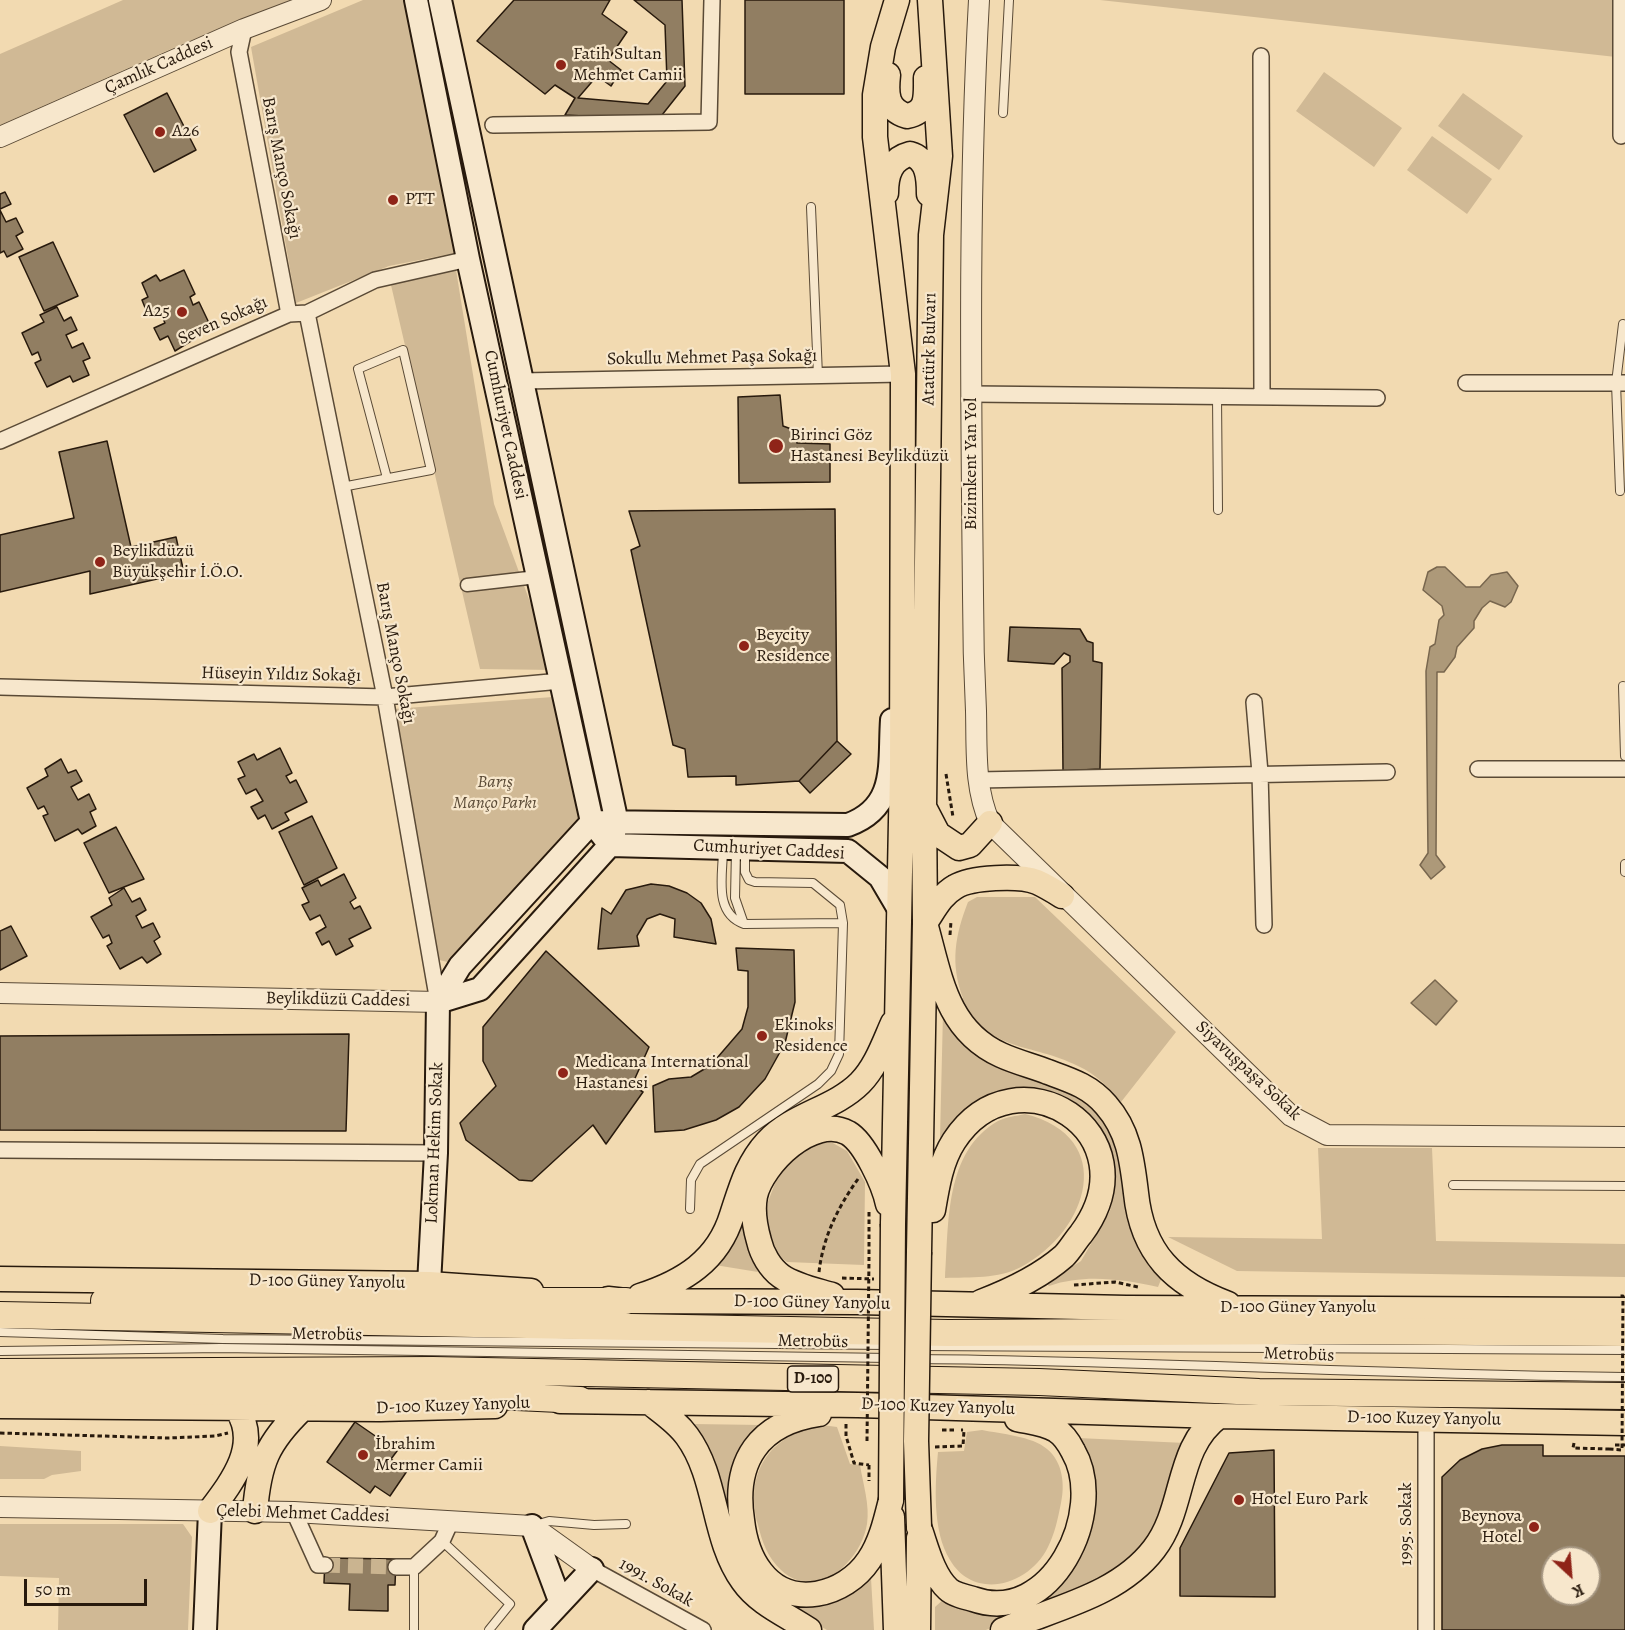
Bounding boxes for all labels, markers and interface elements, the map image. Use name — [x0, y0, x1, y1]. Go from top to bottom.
street label: Çamlık Caddesi — [102, 33, 216, 99]
place label: Fatih Sultan Mehmet Camii — [573, 44, 683, 86]
marker: Fatih Sultan Mehmet Camii — [554, 58, 568, 72]
street label: Barış Manço Sokağı — [257, 95, 305, 241]
place label: A26 — [172, 121, 199, 143]
marker: A26 — [153, 125, 167, 139]
place label: PTT — [405, 189, 435, 211]
marker: PTT — [386, 193, 400, 207]
street label: Seven Sokağı — [175, 292, 271, 350]
street label: Atatürk Bulvarı — [918, 292, 942, 406]
place label: A25 — [143, 301, 170, 323]
marker: A25 — [175, 305, 189, 319]
street label: Sokullu Mehmet Paşa Sokağı — [607, 345, 817, 371]
street label: Cumhuriyet Caddesi — [479, 348, 531, 502]
street label: Bizimkent Yan Yol — [961, 398, 983, 530]
place label: Birinci Göz Hastanesi Beylikdüzü — [790, 425, 949, 468]
marker: Birinci Göz Hastanesi Beylikdüzü — [767, 437, 785, 455]
place label: Beylikdüzü Büyükşehir İ.Ö.O. — [112, 541, 243, 584]
marker: Beylikdüzü Büyükşehir İ.Ö.O. — [93, 555, 107, 569]
street label: Barış Manço Sokağı — [371, 580, 419, 726]
place label: Beycity Residence — [756, 625, 830, 668]
marker: Beycity Residence — [737, 639, 751, 653]
street label: Hüseyin Yıldız Sokağı — [201, 663, 361, 687]
park label: Barış Manço Parkı — [453, 772, 537, 814]
street label: Cumhuriyet Caddesi — [693, 835, 845, 865]
street label: Beylikdüzü Caddesi — [265, 988, 411, 1012]
place label: Ekinoks Residence — [774, 1015, 848, 1058]
street label: Siyavuşpaşa Sokak — [1191, 1017, 1305, 1125]
marker: Ekinoks Residence — [755, 1029, 769, 1043]
place label: Medicana International Hastanesi — [575, 1052, 748, 1094]
street label: Lokman Hekim Sokak — [421, 1062, 449, 1224]
marker: Medicana International Hastanesi — [556, 1066, 570, 1080]
street label: D-100 Güney Yanyolu — [248, 1270, 406, 1294]
street label: D-100 Güney Yanyolu — [733, 1291, 891, 1315]
street label: D-100 Güney Yanyolu — [1220, 1297, 1376, 1319]
street label: Metrobüs — [291, 1324, 363, 1346]
street label: Metrobüs — [777, 1331, 849, 1353]
street label: Metrobüs — [1263, 1343, 1335, 1367]
road number: D-100 — [788, 1366, 838, 1392]
street label: D-100 Kuzey Yanyolu — [375, 1393, 531, 1419]
street label: D-100 Kuzey Yanyolu — [860, 1394, 1016, 1420]
street label: D-100 Kuzey Yanyolu — [1347, 1407, 1501, 1431]
place label: İbrahim Mermer Camii — [375, 1434, 483, 1476]
marker: İbrahim Mermer Camii — [356, 1448, 370, 1462]
street label: 1995. Sokak — [1396, 1482, 1418, 1566]
place label: Hotel Euro Park — [1251, 1489, 1368, 1511]
marker: Hotel Euro Park — [1232, 1493, 1246, 1507]
street label: Çelebi Mehmet Caddesi — [216, 1500, 390, 1528]
place label: Beynova Hotel — [1461, 1506, 1522, 1549]
marker: Beynova Hotel — [1527, 1520, 1541, 1534]
north arrow — [1541, 1546, 1601, 1606]
street label: 1991. Sokak — [615, 1554, 697, 1612]
scale bar — [27, 1567, 150, 1605]
text: 50 m — [35, 1577, 71, 1601]
text: K — [1568, 1578, 1588, 1603]

